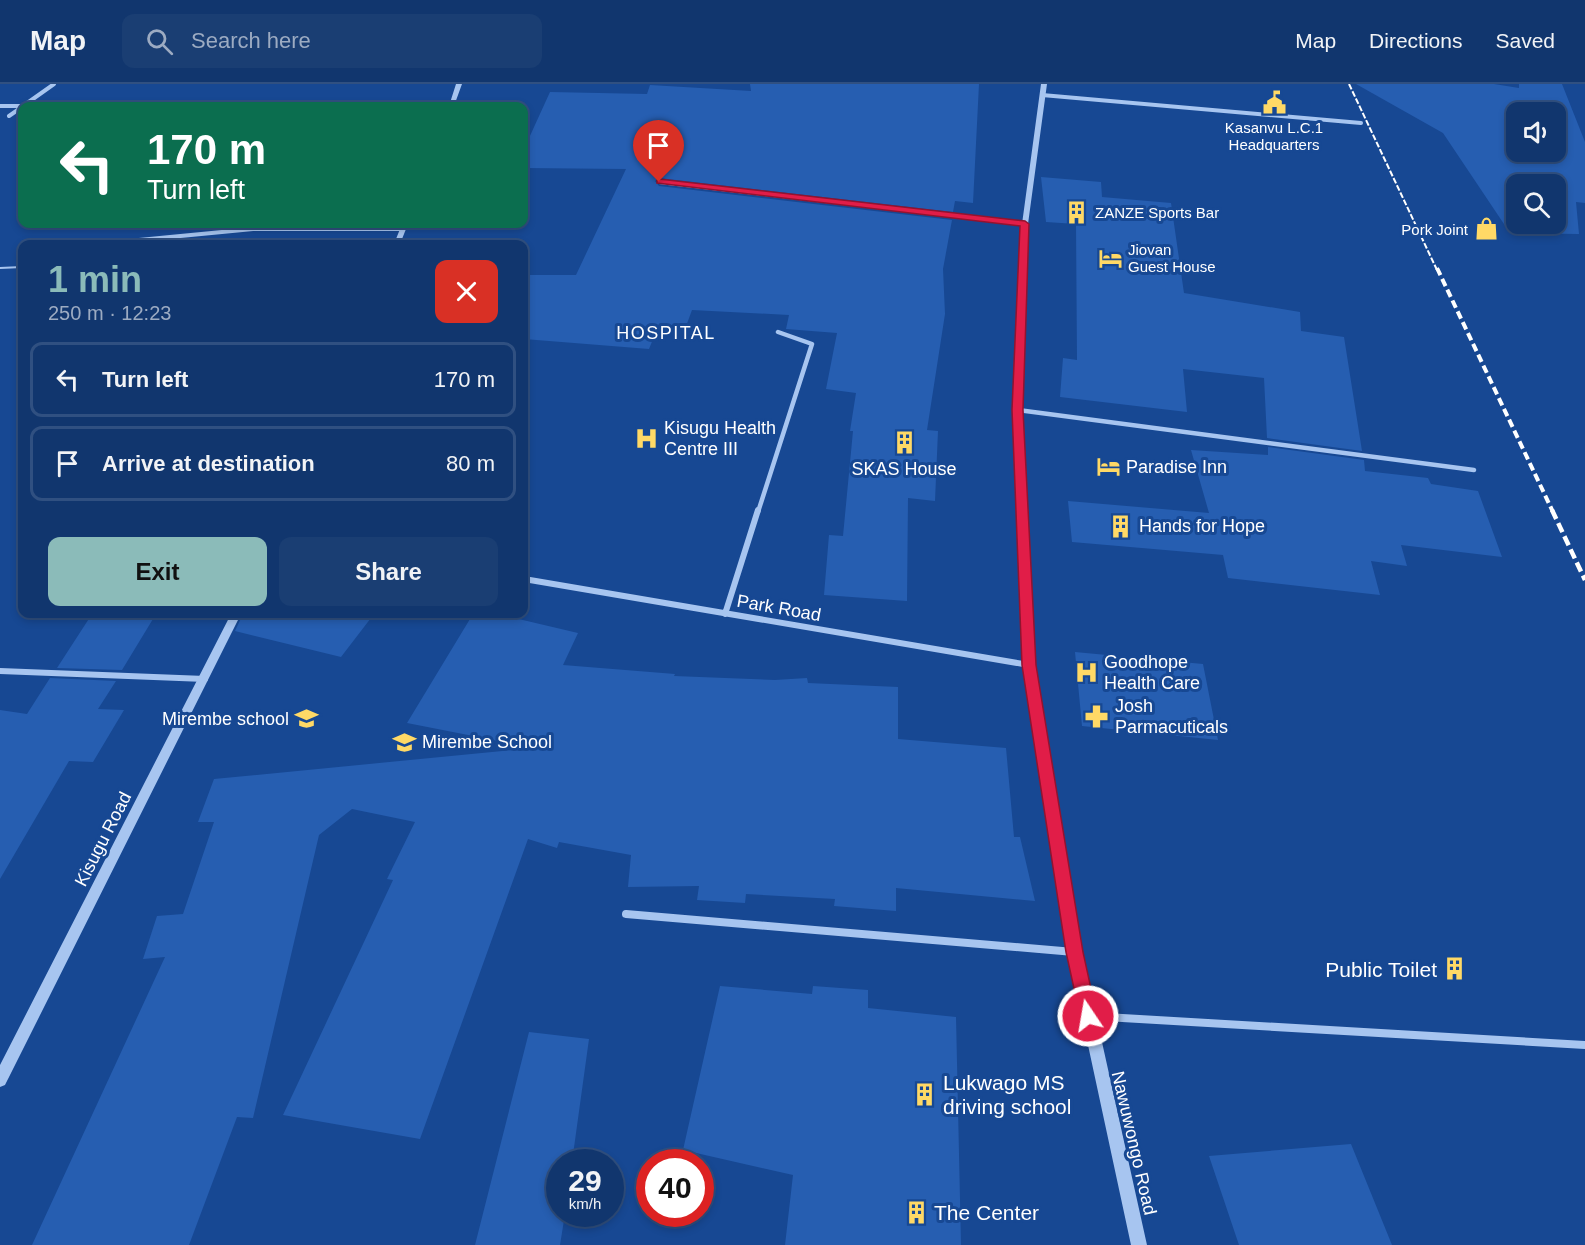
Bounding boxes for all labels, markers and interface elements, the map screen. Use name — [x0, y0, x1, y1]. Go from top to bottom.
search box — [122, 14, 542, 68]
text: Map — [30, 25, 86, 56]
icon: search — [143, 25, 176, 58]
text: Search here — [191, 28, 311, 53]
text: Map — [1295, 29, 1336, 52]
text: Directions — [1369, 29, 1462, 52]
text: Saved — [1495, 29, 1555, 52]
public building icon: Kasanvu L.C.1 Headquarters — [1261, 90, 1287, 116]
map controls — [1506, 102, 1566, 234]
button: sound — [1506, 102, 1566, 162]
place label: Kasanvu L.C.1 Headquarters — [1225, 119, 1323, 153]
pin — [633, 120, 684, 182]
icon: left — [48, 126, 126, 204]
text: 170 m — [147, 126, 266, 173]
icon: arrive — [642, 129, 675, 162]
button: search — [1506, 174, 1566, 234]
text: Turn left — [147, 175, 245, 205]
building icon: ZANZE Sports Bar — [1064, 199, 1090, 225]
place label: ZANZE Sports Bar — [1095, 204, 1219, 221]
shop icon: Pork Joint — [1473, 216, 1499, 242]
place label: Pork Joint — [1401, 221, 1469, 238]
place label: Jiovan Guest House — [1128, 241, 1216, 275]
hotel icon: Jiovan Guest House — [1097, 245, 1123, 271]
text: 1 min — [48, 259, 142, 300]
button: close — [435, 260, 498, 323]
text: 250 m · 12:23 — [48, 302, 171, 324]
district label: HOSPITAL — [616, 323, 716, 343]
icon: left — [51, 363, 84, 396]
text: Turn left — [102, 367, 188, 392]
text: 170 m — [434, 367, 495, 392]
place label: Kisugu Health Centre III — [664, 418, 776, 459]
hospital icon: Kisugu Health Centre III — [633, 425, 659, 451]
building icon: SKAS House — [891, 430, 917, 456]
icon: arrive — [51, 447, 84, 480]
text: Arrive at destination — [102, 451, 315, 476]
text: 80 m — [446, 451, 495, 476]
hotel icon: Paradise Inn — [1095, 454, 1121, 480]
place label: Paradise Inn — [1126, 457, 1227, 477]
place label: SKAS House — [851, 459, 957, 479]
building icon: Hands for Hope — [1108, 513, 1134, 539]
place label: Hands for Hope — [1139, 516, 1265, 536]
button: Exit — [48, 537, 267, 606]
button: Share — [279, 537, 498, 606]
street label: Park Road — [735, 591, 823, 625]
place label: Goodhope Health Care — [1104, 652, 1200, 693]
hospital icon: Goodhope Health Care — [1073, 659, 1099, 685]
place label: Josh Parmacuticals — [1115, 696, 1228, 737]
pharmacy icon: Josh Parmacuticals — [1084, 703, 1110, 729]
school or university icon: Mirembe school — [294, 706, 320, 732]
place label: Mirembe school — [162, 709, 289, 729]
school or university icon: Mirembe School — [391, 729, 417, 755]
place label: Mirembe School — [422, 732, 552, 752]
street label: Kisugu Road — [71, 789, 135, 889]
building icon: Public Toilet — [1442, 956, 1468, 982]
place label: Public Toilet — [1325, 958, 1437, 981]
position arrow — [1056, 984, 1120, 1048]
street label: Nawuwongo Road — [1108, 1069, 1160, 1217]
place label: Lukwago MS driving school — [943, 1071, 1071, 1118]
building icon: Lukwago MS driving school — [912, 1081, 938, 1107]
speed limit sign: 40 — [636, 1149, 714, 1227]
text: 29 — [568, 1164, 602, 1197]
text: km/h — [569, 1195, 601, 1212]
building icon: The Center — [903, 1199, 929, 1225]
place label: The Center — [934, 1201, 1039, 1224]

